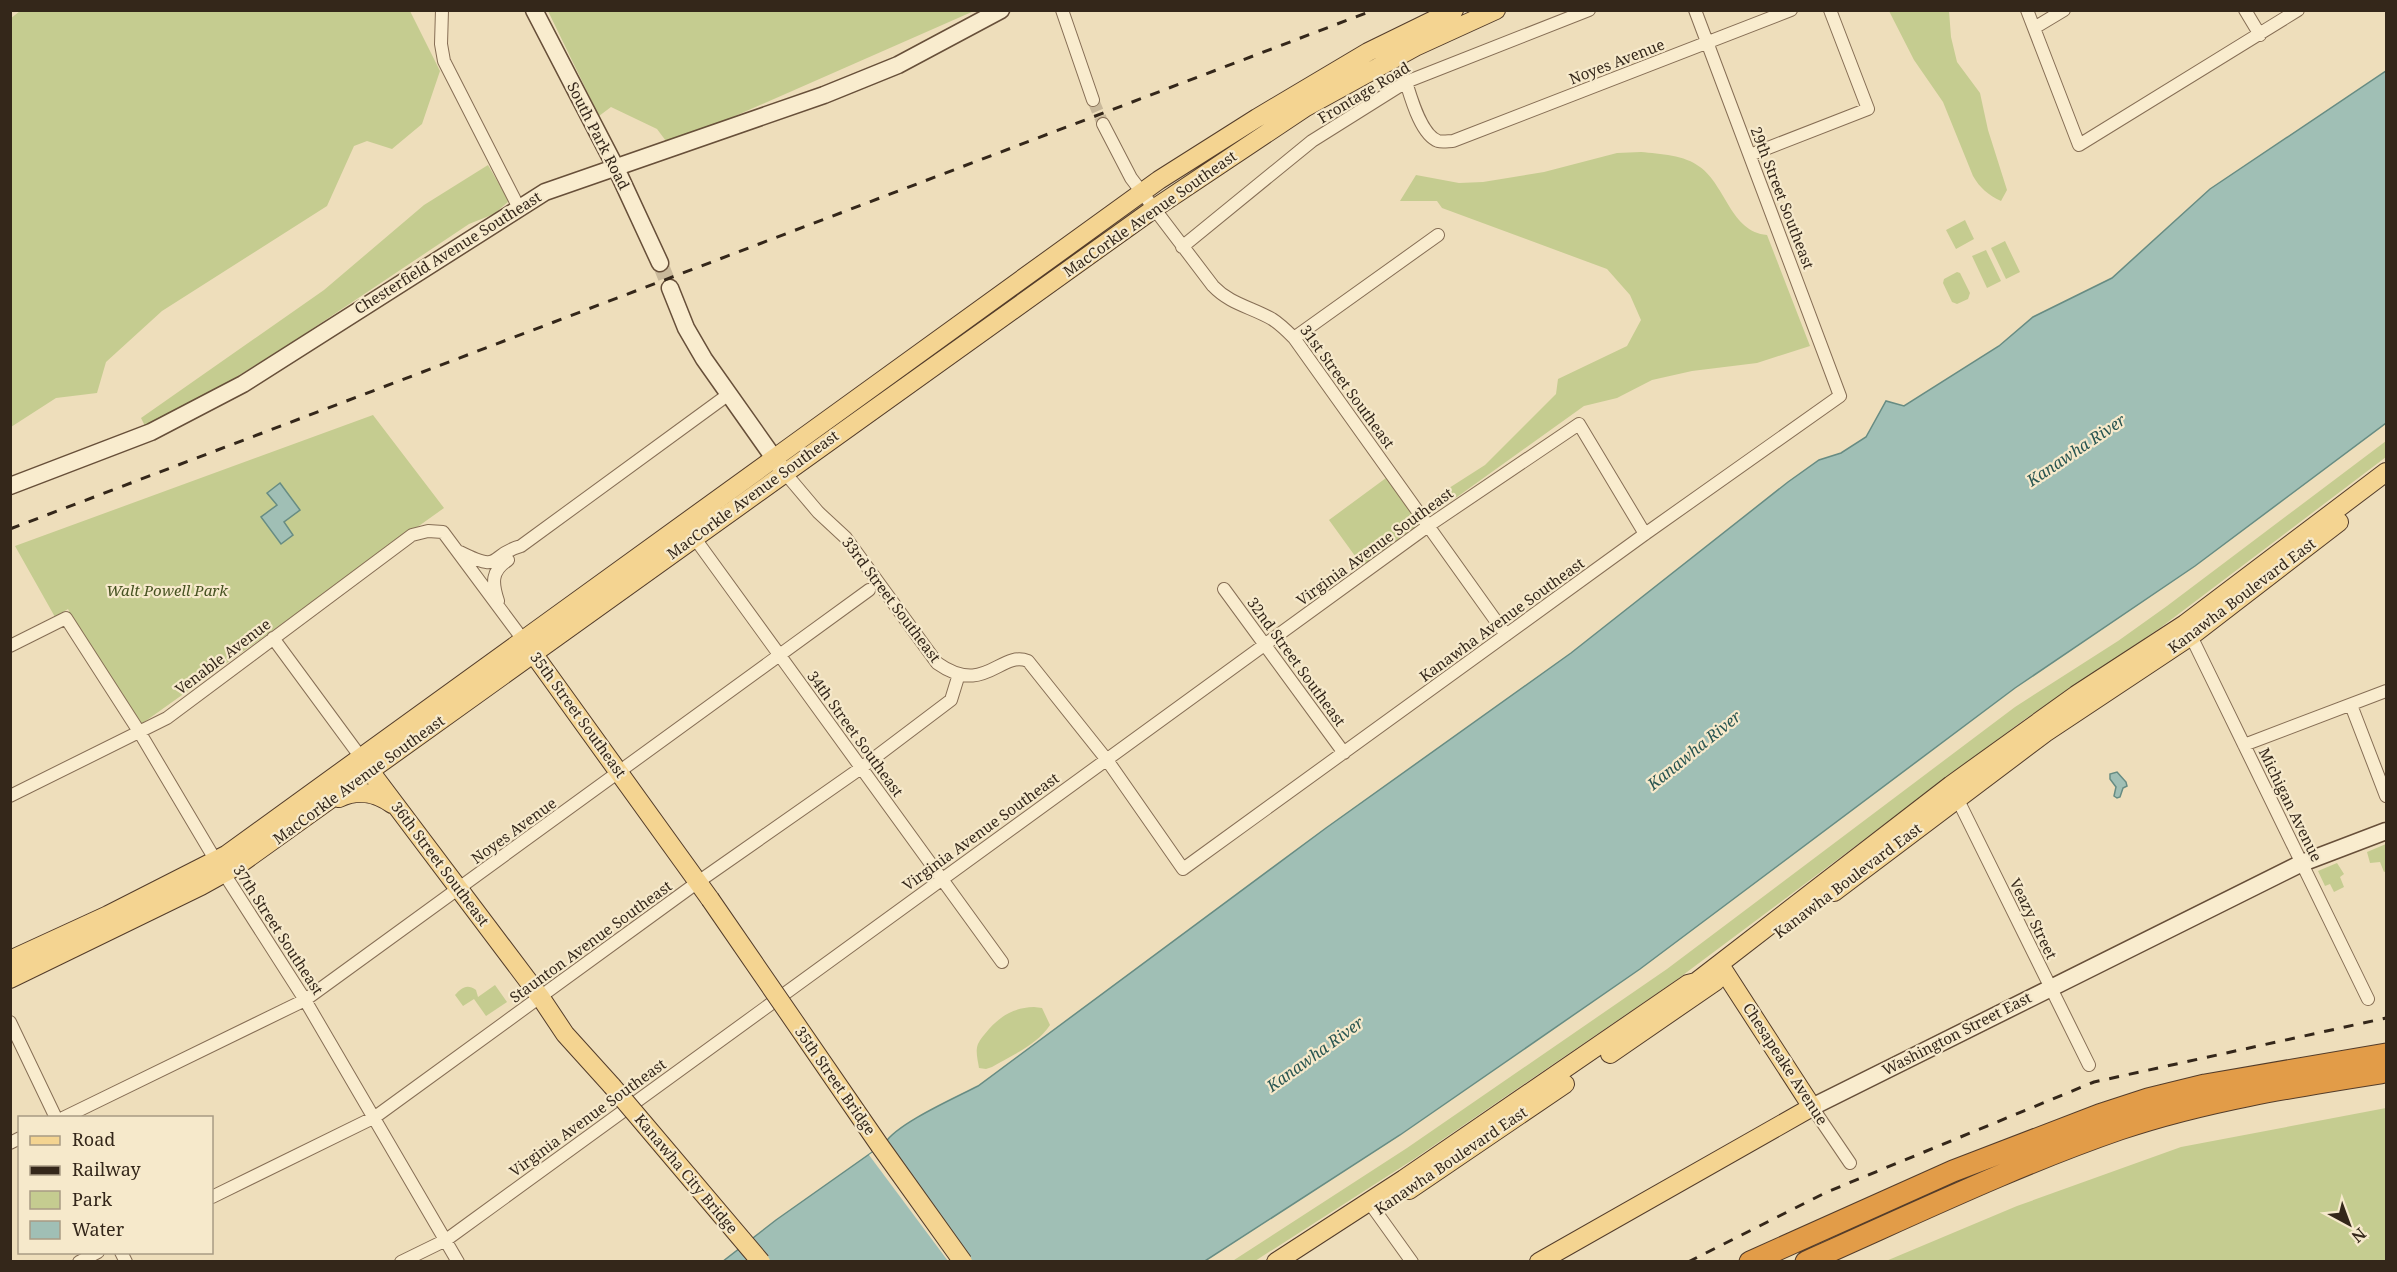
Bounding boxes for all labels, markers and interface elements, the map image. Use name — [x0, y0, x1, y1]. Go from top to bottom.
street label: Noyes Avenue — [1566, 34, 1667, 88]
street label: Frontage Road — [1314, 57, 1413, 128]
street label: South Park Road — [563, 78, 635, 193]
street label: 29th Street Southeast — [1747, 124, 1819, 272]
street label: MacCorkle Avenue Southeast — [1059, 146, 1240, 281]
street label: Chesterfield Avenue Southeast — [350, 186, 545, 318]
street label: 31st Street Southeast — [1296, 321, 1399, 452]
water label: Kanawha River — [2021, 408, 2130, 492]
street label: MacCorkle Avenue Southeast — [663, 425, 842, 563]
street label: Virginia Avenue Southeast — [1292, 483, 1457, 610]
street label: 33rd Street Southeast — [838, 533, 946, 666]
street label: Kanawha Boulevard East — [2164, 533, 2319, 657]
street label: Kanawha Avenue Southeast — [1415, 553, 1588, 686]
park label: Walt Powell Park — [106, 580, 228, 600]
street label: 32nd Street Southeast — [1243, 593, 1350, 730]
street label: Venable Avenue — [171, 614, 274, 699]
street label: 35th Street Southeast — [526, 648, 631, 781]
street label: 34th Street Southeast — [803, 667, 908, 800]
water label: Kanawha River — [1642, 705, 1746, 795]
street label: MacCorkle Avenue Southeast — [269, 710, 448, 848]
street label: Michigan Avenue — [2255, 744, 2327, 865]
street label: Virginia Avenue Southeast — [898, 768, 1063, 895]
street label: Noyes Avenue — [467, 793, 560, 868]
street label: 36th Street Southeast — [387, 797, 494, 930]
street label: Kanawha Boulevard East — [1770, 818, 1925, 942]
street label: 37th Street Southeast — [229, 861, 328, 998]
street label: Veazy Street — [2006, 875, 2062, 962]
street label: Staunton Avenue Southeast — [505, 876, 675, 1007]
street label: Washington Street East — [1878, 987, 2035, 1079]
street label: Chesapeake Avenue — [1739, 999, 1833, 1128]
water label: Kanawha River — [1261, 1011, 1368, 1097]
street label: 35th Street Bridge — [791, 1022, 881, 1139]
street label: Virginia Avenue Southeast — [505, 1054, 670, 1181]
street label: Kanawha Boulevard East — [1370, 1102, 1531, 1219]
street label: Kanawha City Bridge — [631, 1109, 743, 1237]
legend — [18, 1116, 213, 1254]
text: Road — [72, 1127, 115, 1151]
text: Railway — [72, 1157, 142, 1181]
text: Park — [72, 1187, 112, 1211]
north arrow — [2319, 1194, 2379, 1254]
text: Water — [72, 1217, 125, 1241]
text: N — [2347, 1223, 2371, 1248]

